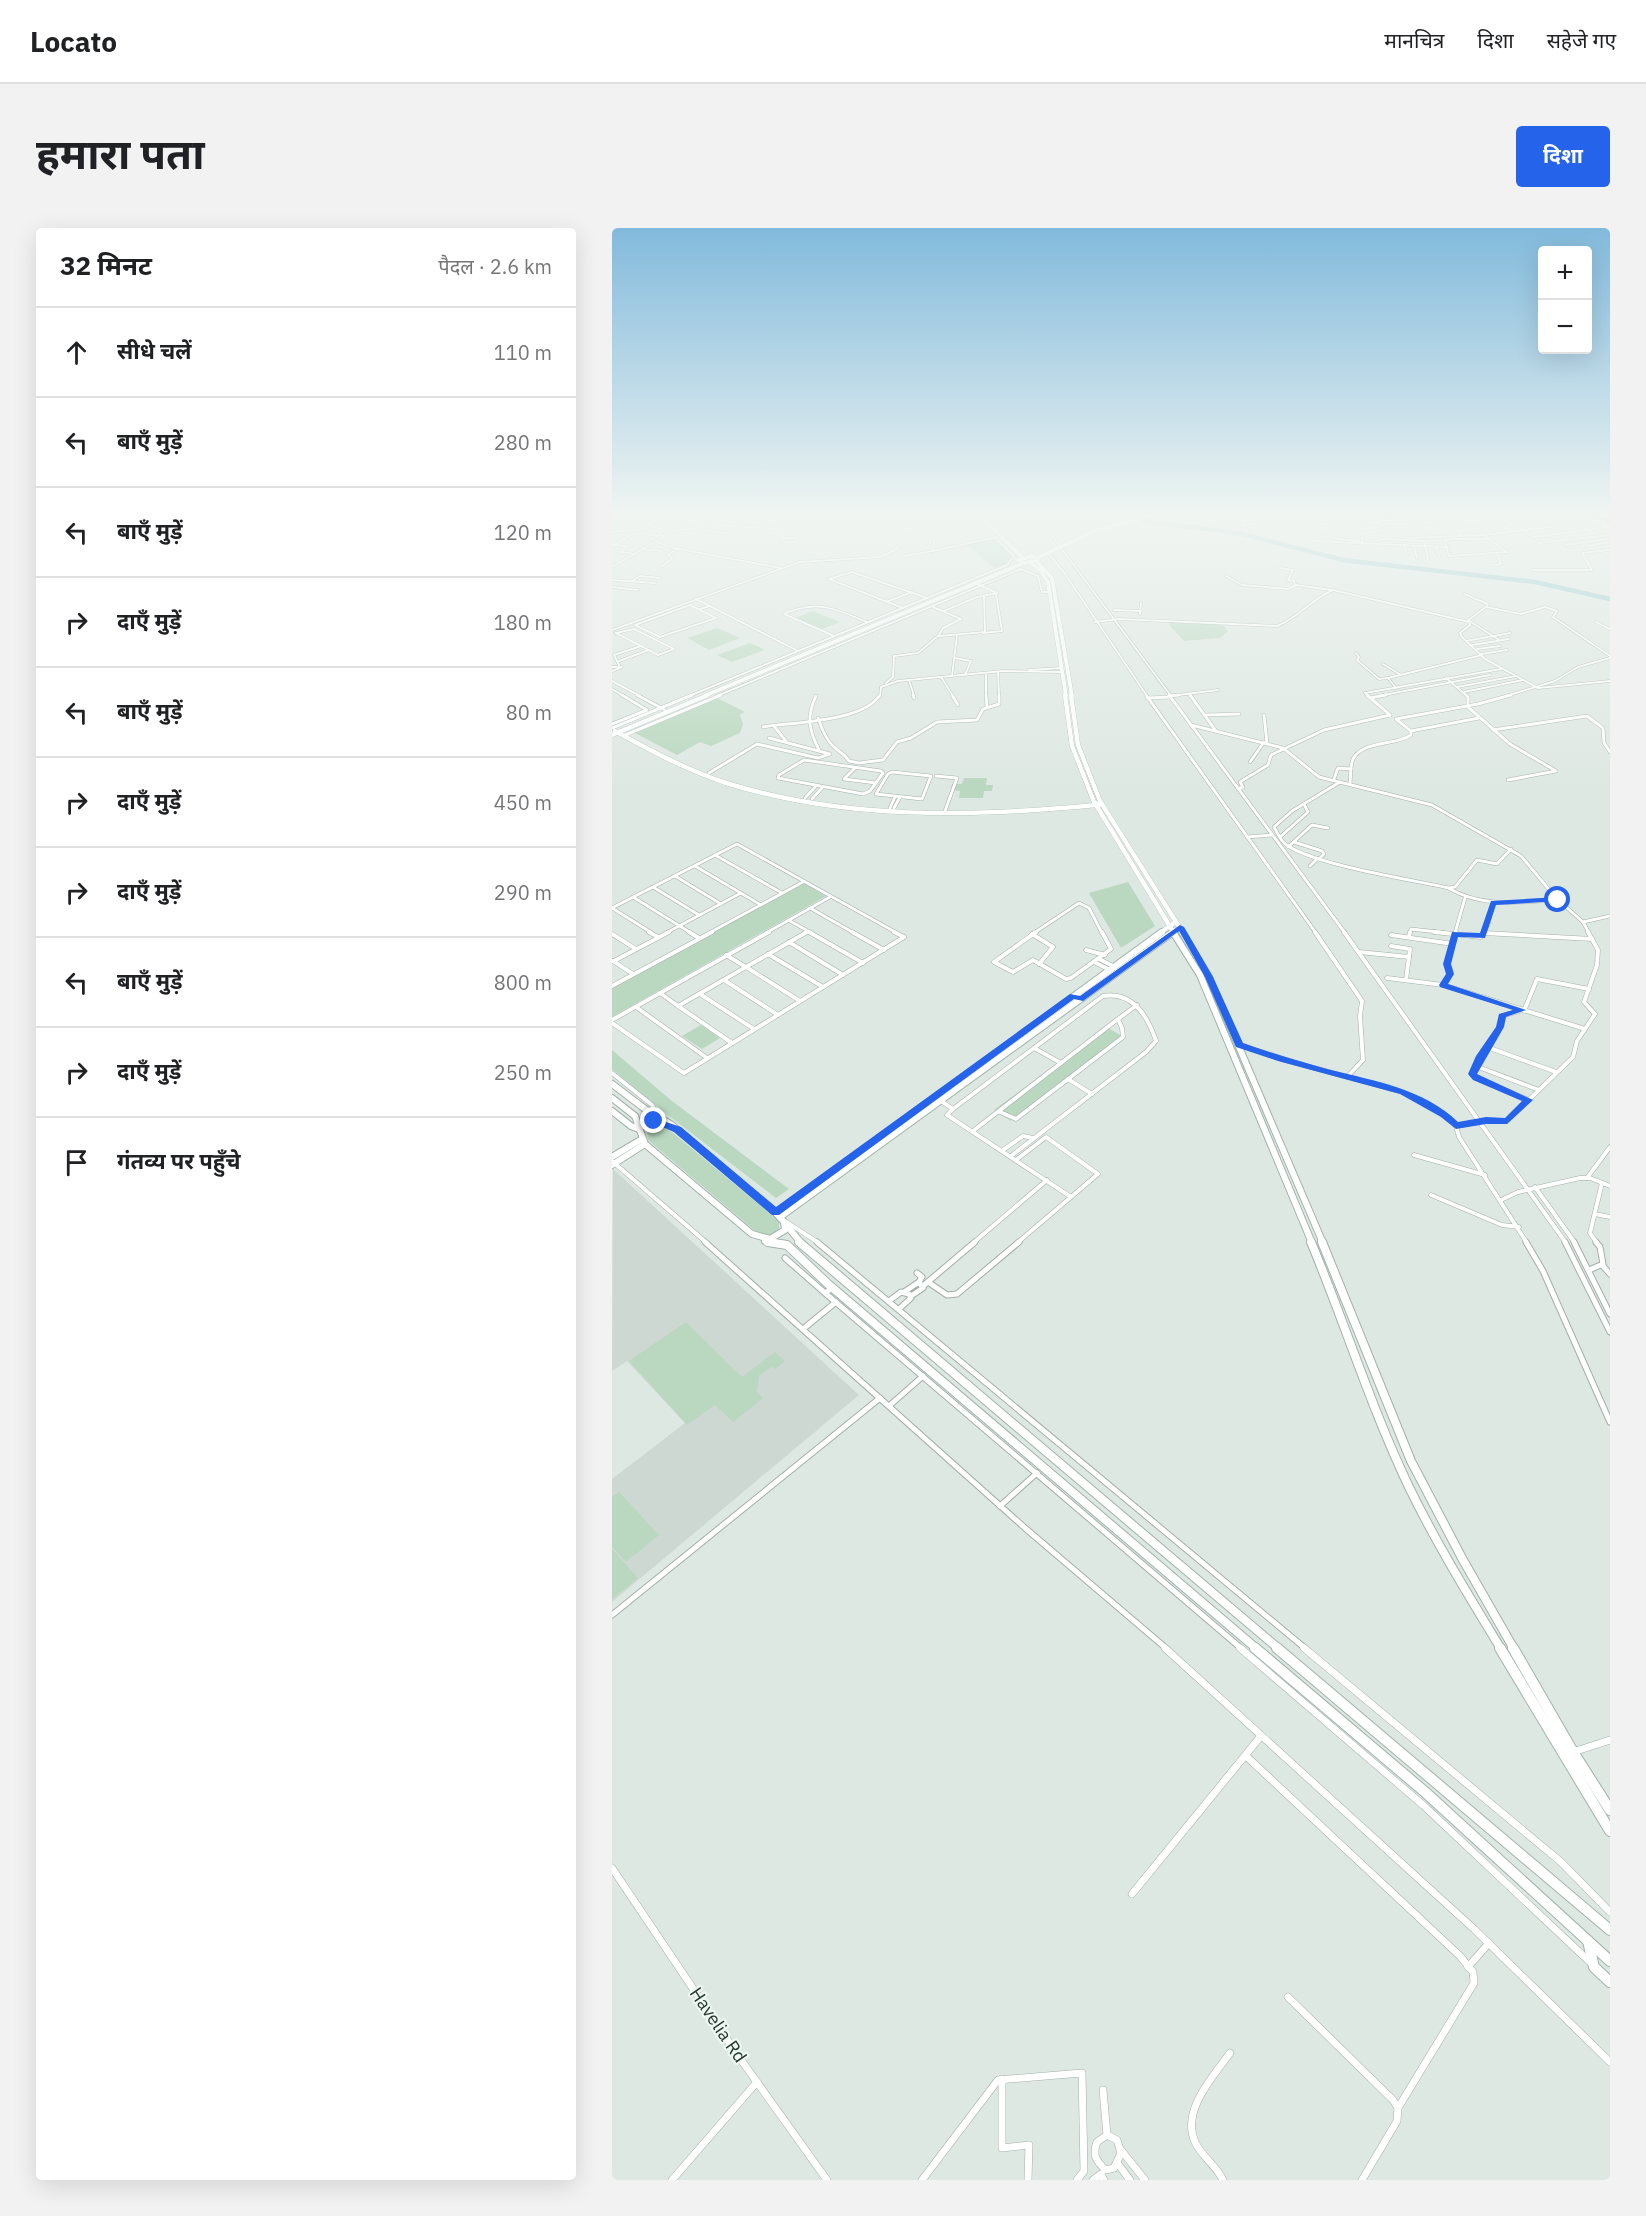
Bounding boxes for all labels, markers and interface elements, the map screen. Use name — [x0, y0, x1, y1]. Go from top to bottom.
text: Locato — [30, 23, 117, 60]
text: मानचित्र — [1384, 26, 1444, 54]
text: दिशा — [1477, 26, 1514, 54]
text: सहेजे गए — [1547, 26, 1616, 54]
text: हमारा पता — [36, 126, 205, 181]
button: दिशा — [1516, 126, 1610, 187]
map controls — [1538, 246, 1592, 354]
button: + — [1538, 246, 1592, 300]
text: 32 मिनट — [60, 248, 152, 282]
text: पैदल · 2.6 km — [438, 253, 552, 280]
button: − — [1538, 300, 1592, 354]
icon: ahead — [60, 336, 93, 369]
text: सीधे चलें — [117, 336, 192, 365]
text: 110 m — [494, 339, 552, 366]
icon: left — [60, 426, 93, 459]
text: बाएँ मुड़ें — [117, 426, 183, 455]
text: 280 m — [494, 429, 552, 456]
icon: left — [60, 516, 93, 549]
text: बाएँ मुड़ें — [117, 516, 183, 545]
text: 120 m — [494, 519, 552, 546]
icon: right — [60, 606, 93, 639]
text: दाएँ मुड़ें — [117, 606, 181, 635]
text: 180 m — [494, 609, 552, 636]
icon: left — [60, 696, 93, 729]
text: बाएँ मुड़ें — [117, 696, 183, 725]
text: 80 m — [506, 699, 552, 726]
icon: right — [60, 786, 93, 819]
text: दाएँ मुड़ें — [117, 786, 181, 815]
text: 450 m — [494, 789, 552, 816]
icon: right — [60, 876, 93, 909]
text: दाएँ मुड़ें — [117, 876, 181, 905]
text: 290 m — [494, 879, 552, 906]
route start — [1544, 886, 1570, 912]
icon: left — [60, 966, 93, 999]
text: बाएँ मुड़ें — [117, 966, 183, 995]
text: 800 m — [494, 969, 552, 996]
icon: right — [60, 1056, 93, 1089]
text: दाएँ मुड़ें — [117, 1056, 181, 1085]
text: 250 m — [494, 1059, 552, 1086]
route end — [640, 1107, 666, 1133]
icon: arrive — [60, 1146, 93, 1179]
text: गंतव्य पर पहुँचे — [117, 1146, 241, 1175]
street label: Havelia Rd — [685, 1983, 752, 2067]

